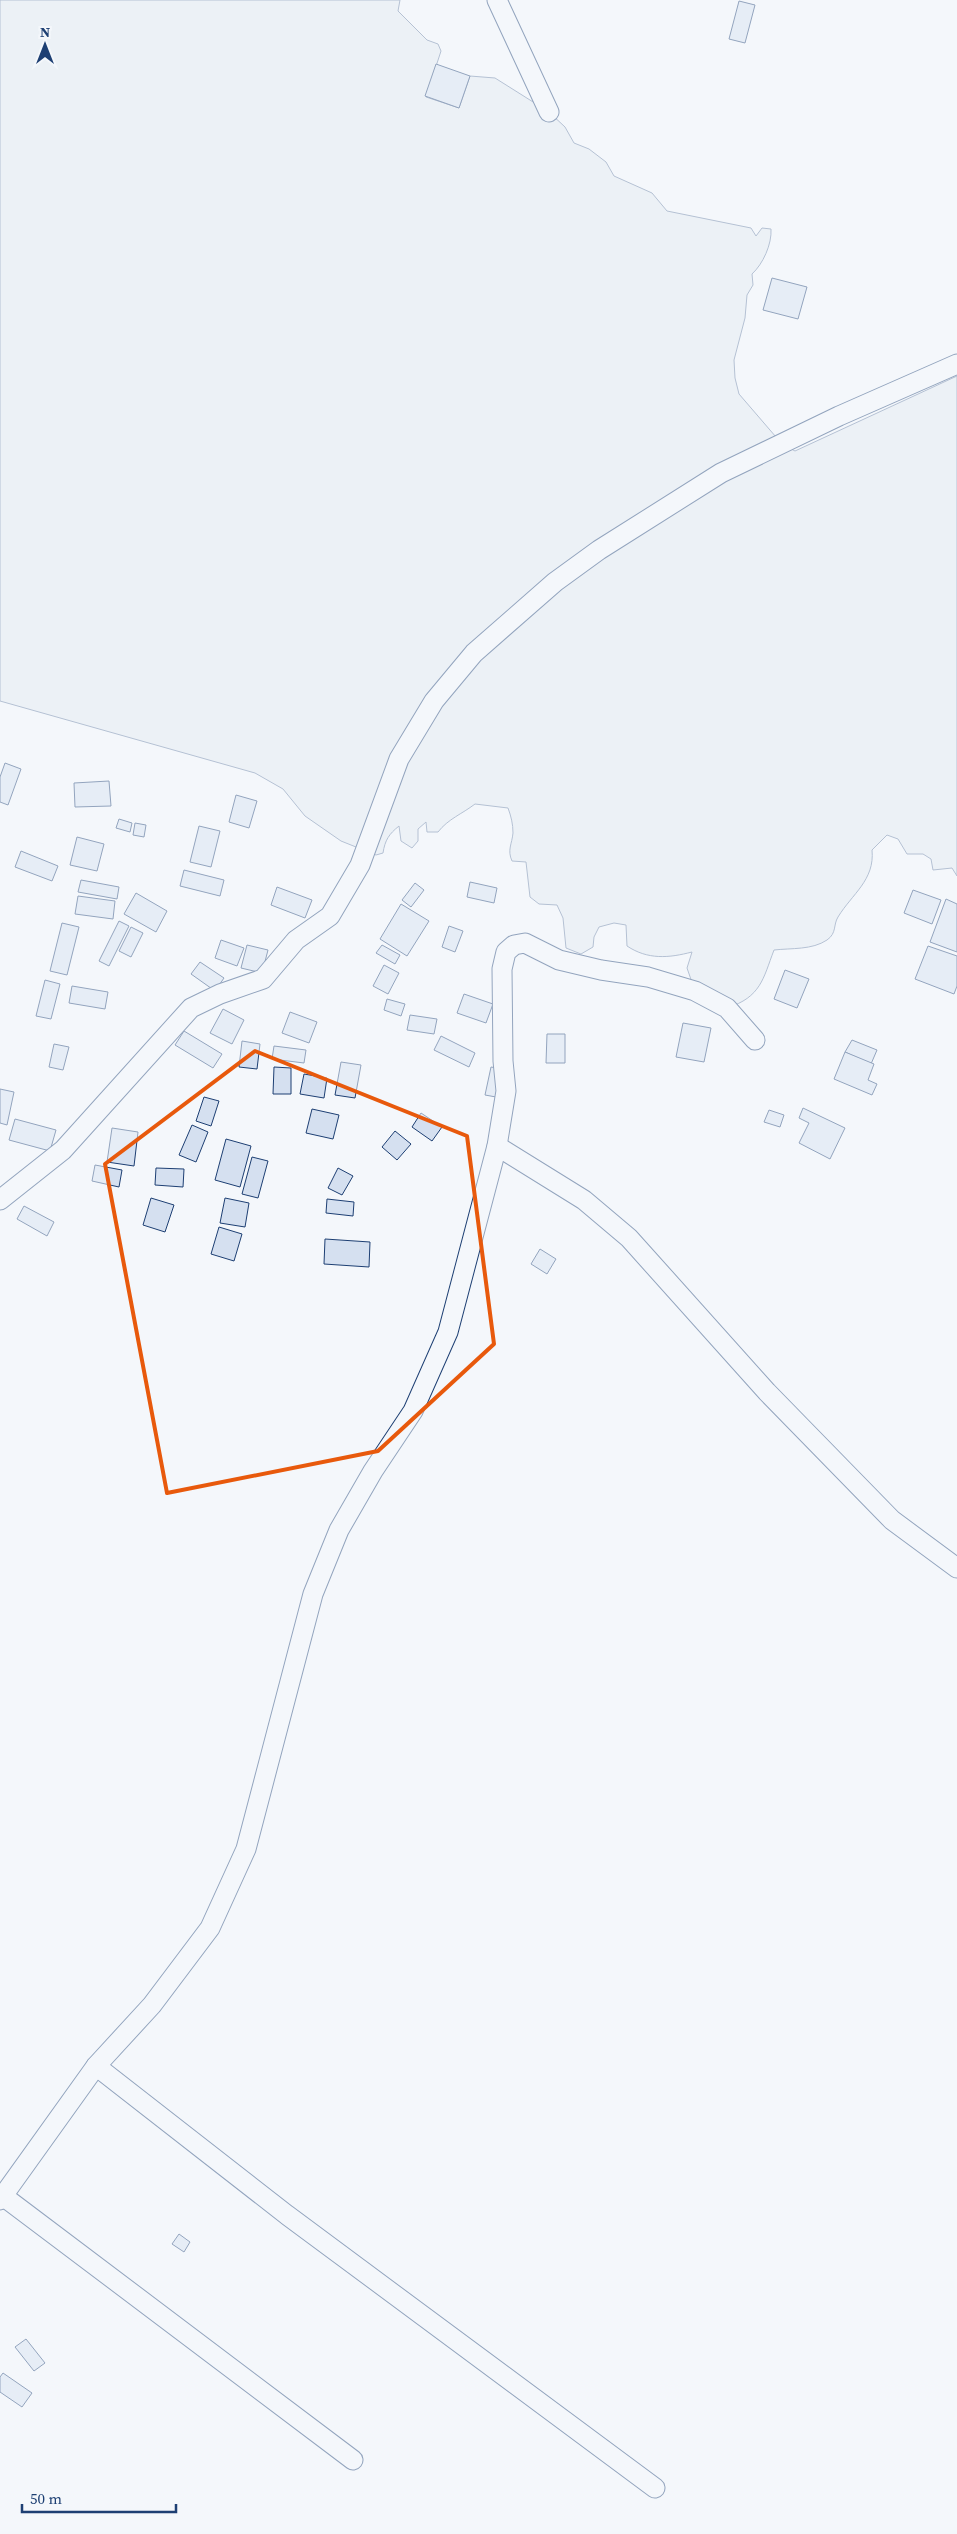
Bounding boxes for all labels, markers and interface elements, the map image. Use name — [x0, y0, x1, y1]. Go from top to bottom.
north arrow — [20, 20, 70, 70]
text: N — [40, 22, 50, 42]
scale bar — [22, 2482, 176, 2514]
text: 50 m — [30, 2488, 62, 2509]

